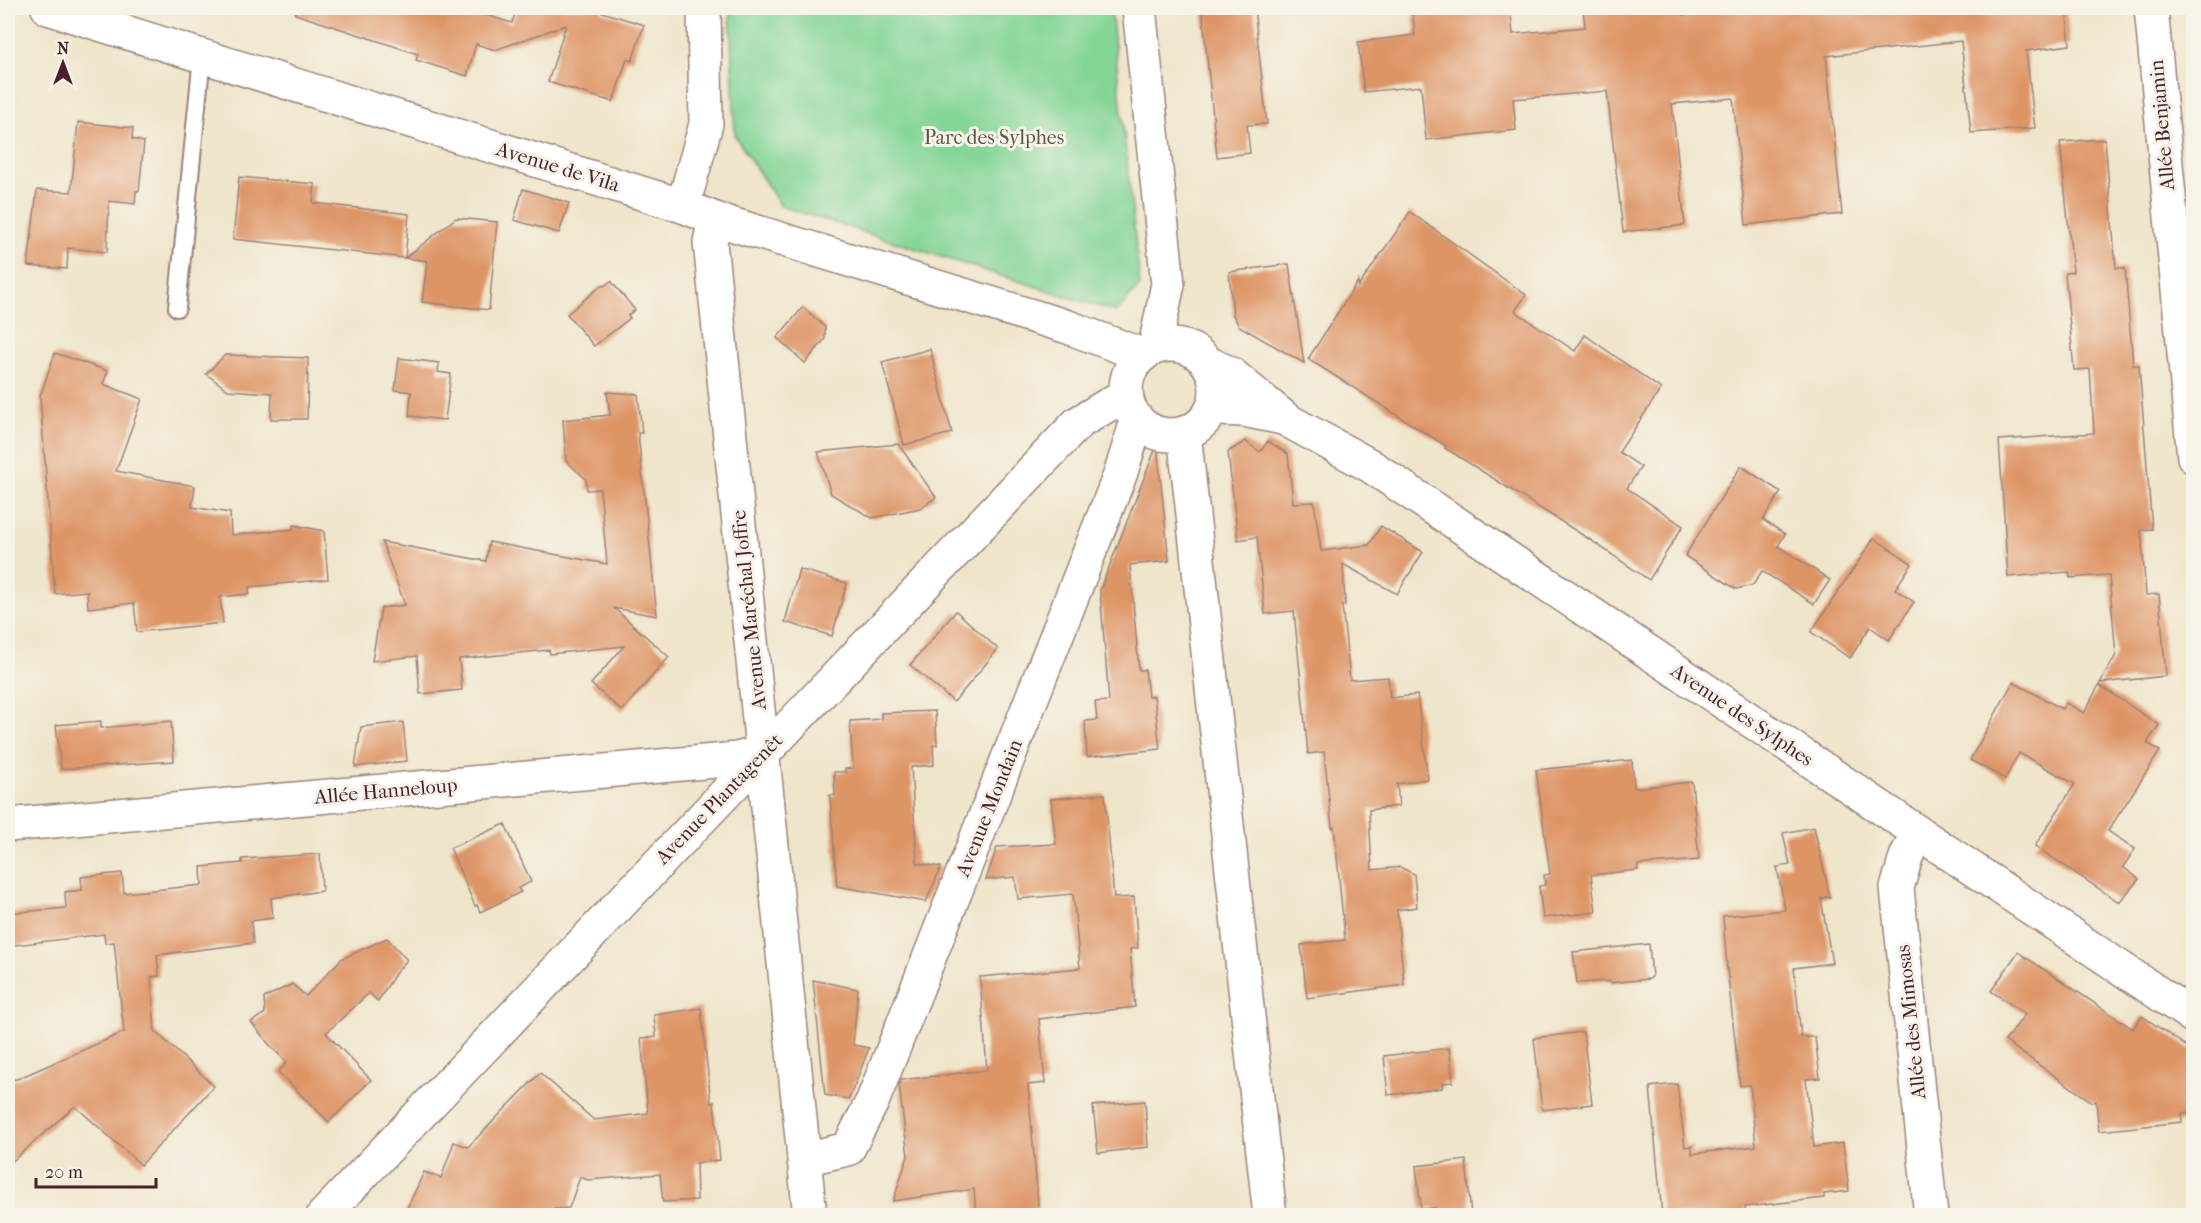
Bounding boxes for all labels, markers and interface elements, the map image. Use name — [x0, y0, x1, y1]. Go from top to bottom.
north arrow — [33, 33, 93, 93]
text: N — [57, 39, 70, 58]
street label: Allée Benjamin — [2145, 58, 2179, 192]
park label: Parc des Sylphes — [924, 126, 1064, 149]
street label: Avenue de Vila — [493, 137, 623, 197]
street label: Avenue Maréchal Joffre — [727, 509, 771, 712]
street label: Avenue des Sylphes — [1666, 658, 1817, 771]
street label: Avenue Plantagenêt — [650, 729, 787, 870]
street label: Avenue Mondain — [951, 736, 1027, 881]
street label: Allée Hanneloup — [313, 773, 459, 809]
street label: Allée des Mimosas — [1891, 944, 1931, 1101]
scale bar — [36, 1151, 156, 1189]
text: 20 m — [45, 1162, 83, 1183]

